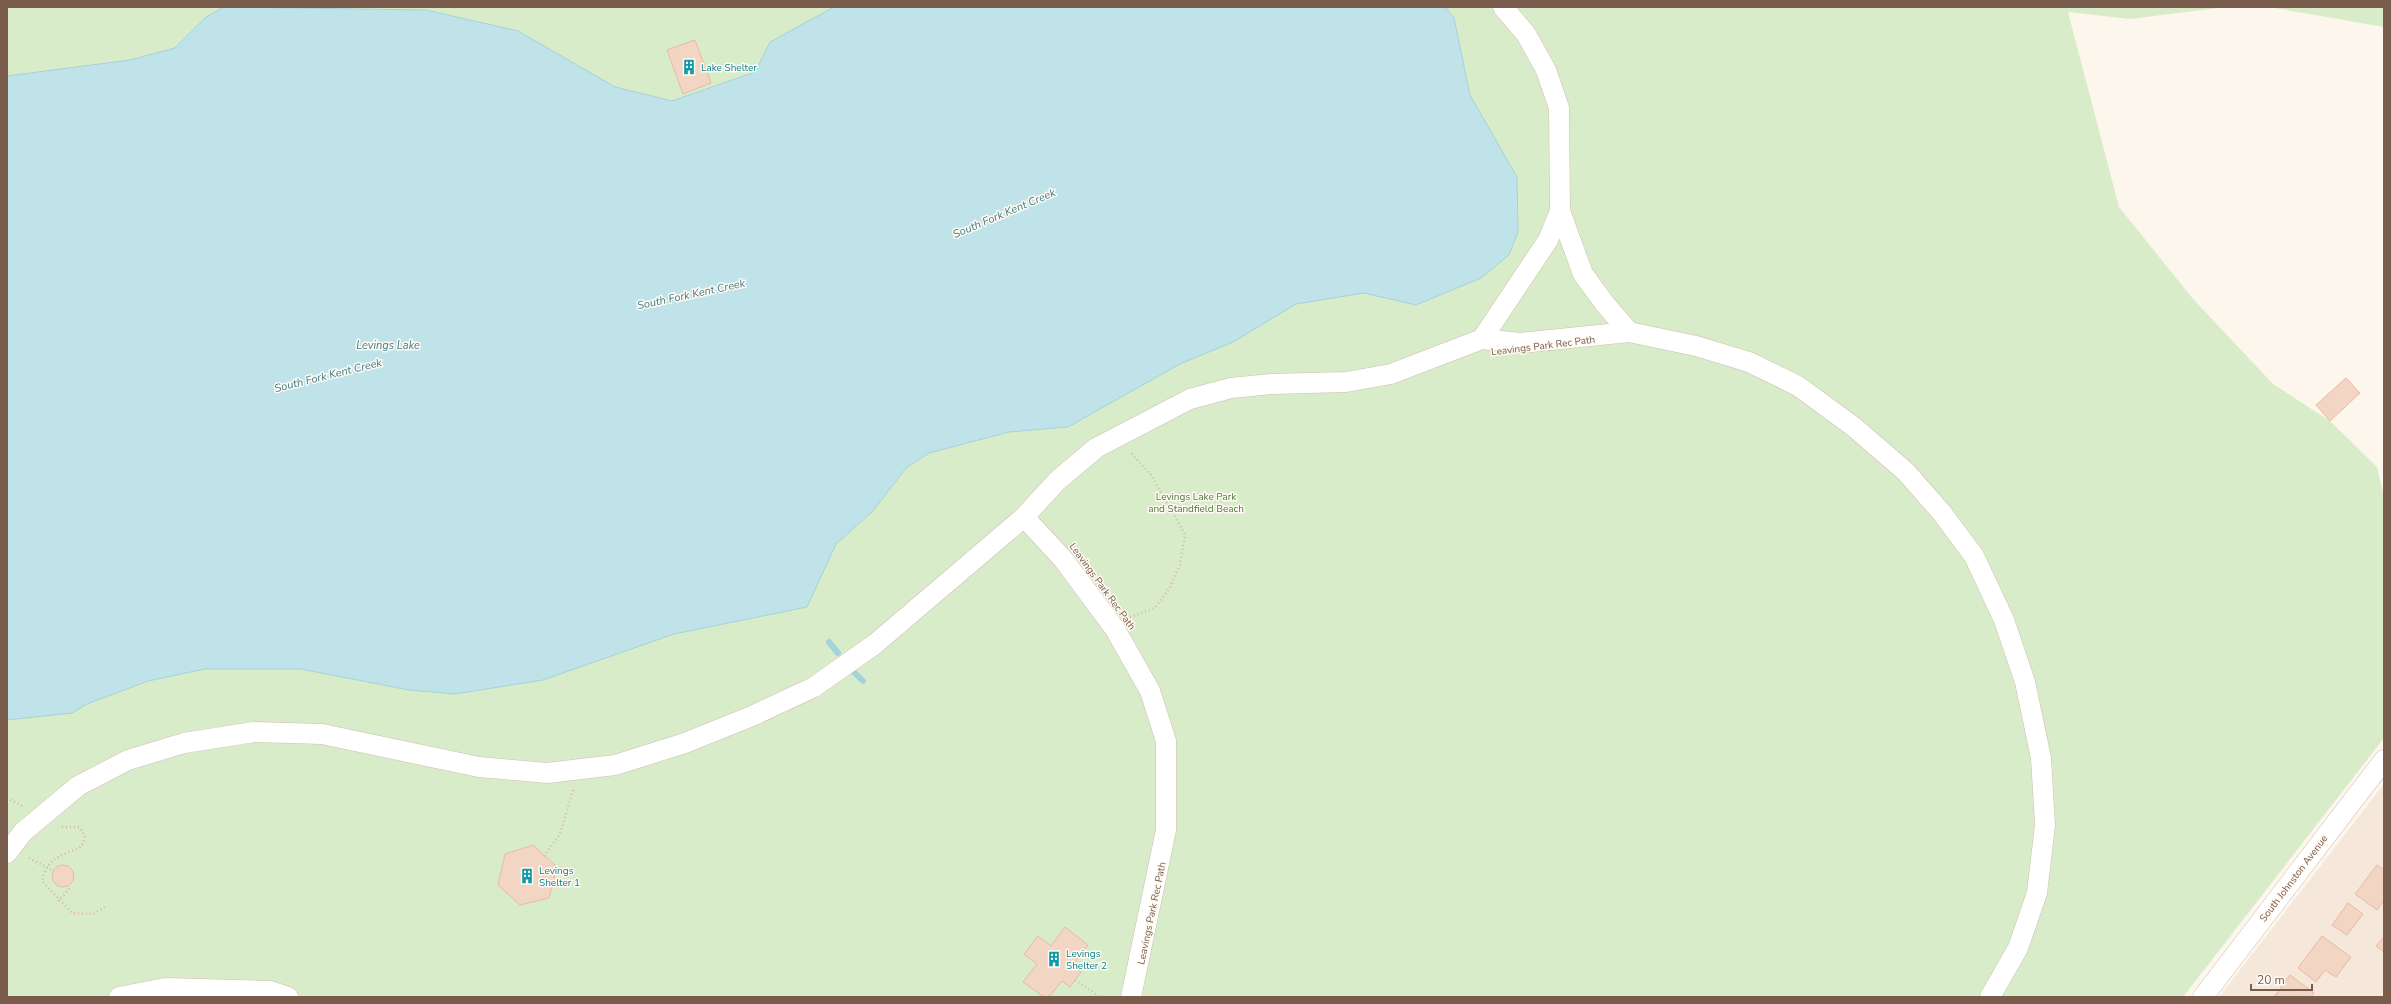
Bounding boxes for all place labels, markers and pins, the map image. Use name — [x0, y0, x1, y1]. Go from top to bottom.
building icon: Lake Shelter — [680, 58, 698, 76]
place label: Lake Shelter — [701, 61, 757, 75]
place label: Levings Shelter 1 — [539, 864, 580, 890]
building icon: Levings Shelter 1 — [518, 867, 536, 885]
place label: Levings Shelter 2 — [1066, 947, 1107, 973]
building icon: Levings Shelter 2 — [1045, 950, 1063, 968]

